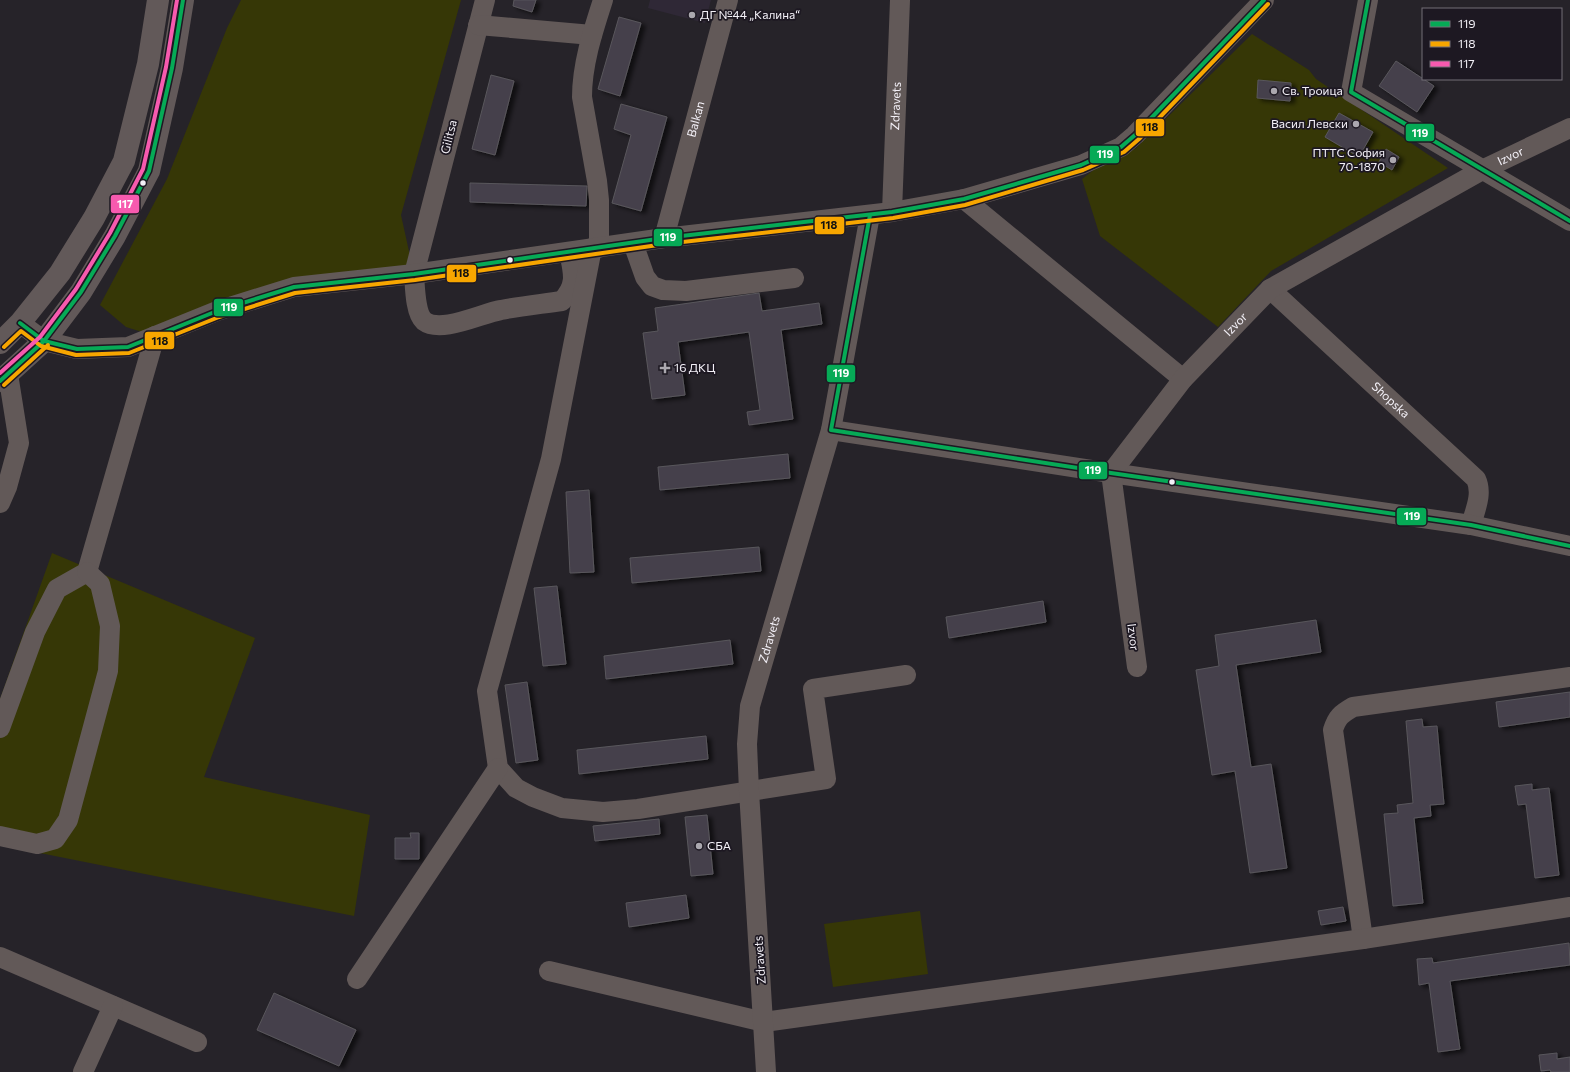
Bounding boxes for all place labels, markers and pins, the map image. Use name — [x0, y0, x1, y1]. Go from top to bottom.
place label: ДГ №44 „Калина“ — [700, 7, 800, 21]
marker: ДГ №44 „Калина“ — [687, 10, 697, 20]
place label: Св. Троица — [1282, 83, 1343, 97]
marker: Св. Троица — [1269, 86, 1279, 96]
place label: Васил Левски — [1271, 116, 1348, 130]
marker: Васил Левски — [1351, 119, 1361, 129]
place label: ПТТС София 70-1870 — [1312, 145, 1385, 173]
marker: ПТТС София 70-1870 — [1388, 155, 1398, 165]
unlabelled marker — [138, 178, 148, 188]
unlabelled marker — [505, 255, 515, 265]
place label: 16 ДКЦ — [674, 360, 715, 374]
marker: 16 ДКЦ — [659, 362, 671, 374]
unlabelled marker — [1167, 477, 1177, 487]
place label: СБА — [707, 838, 731, 852]
marker: СБА — [694, 841, 704, 851]

